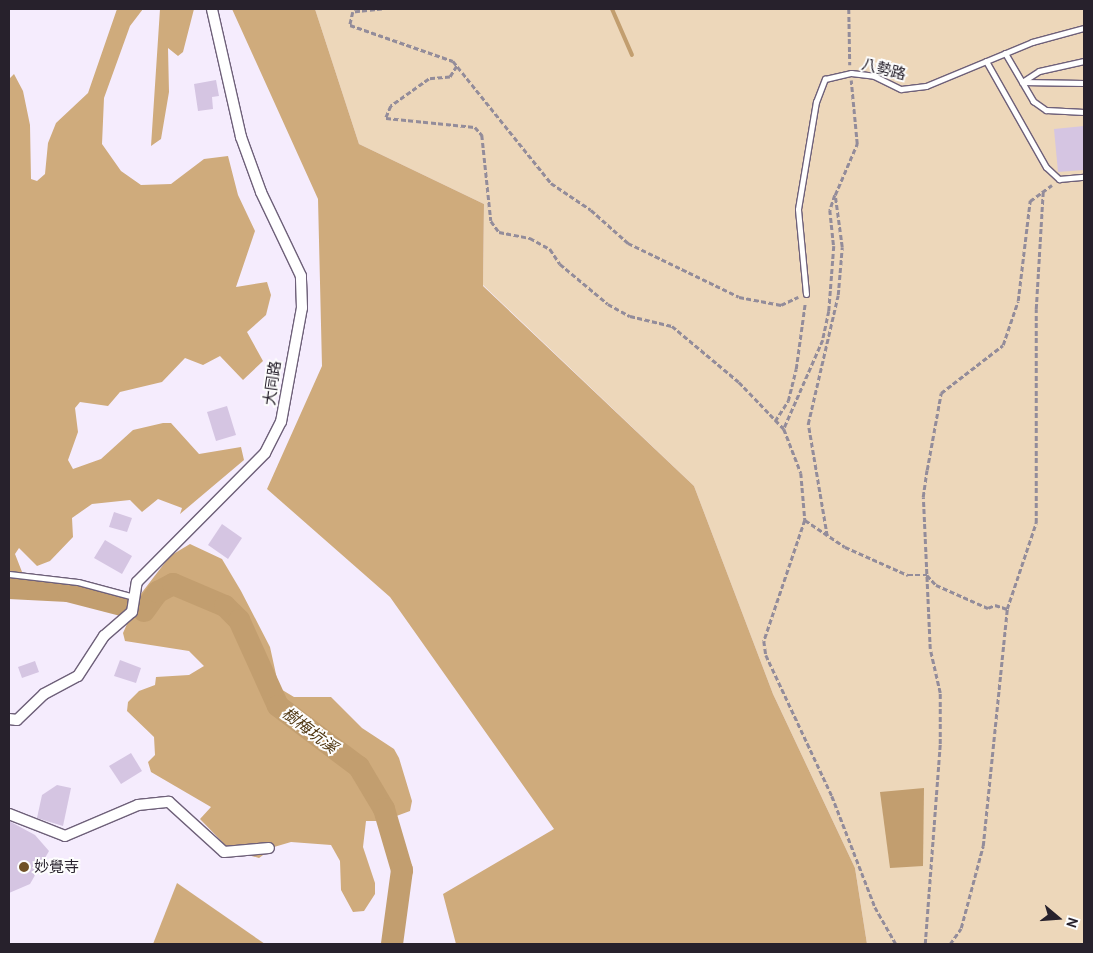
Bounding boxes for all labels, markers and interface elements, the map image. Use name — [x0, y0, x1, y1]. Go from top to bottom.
street label: 八勢路 — [860, 55, 908, 83]
street label: 大同路 — [260, 359, 284, 407]
water label: 樹梅坑溪 — [279, 703, 341, 757]
place label: 妙覺寺 — [34, 858, 79, 876]
marker: 妙覺寺 — [18, 861, 30, 873]
north arrow — [1033, 893, 1083, 943]
text: N — [1062, 915, 1082, 930]

